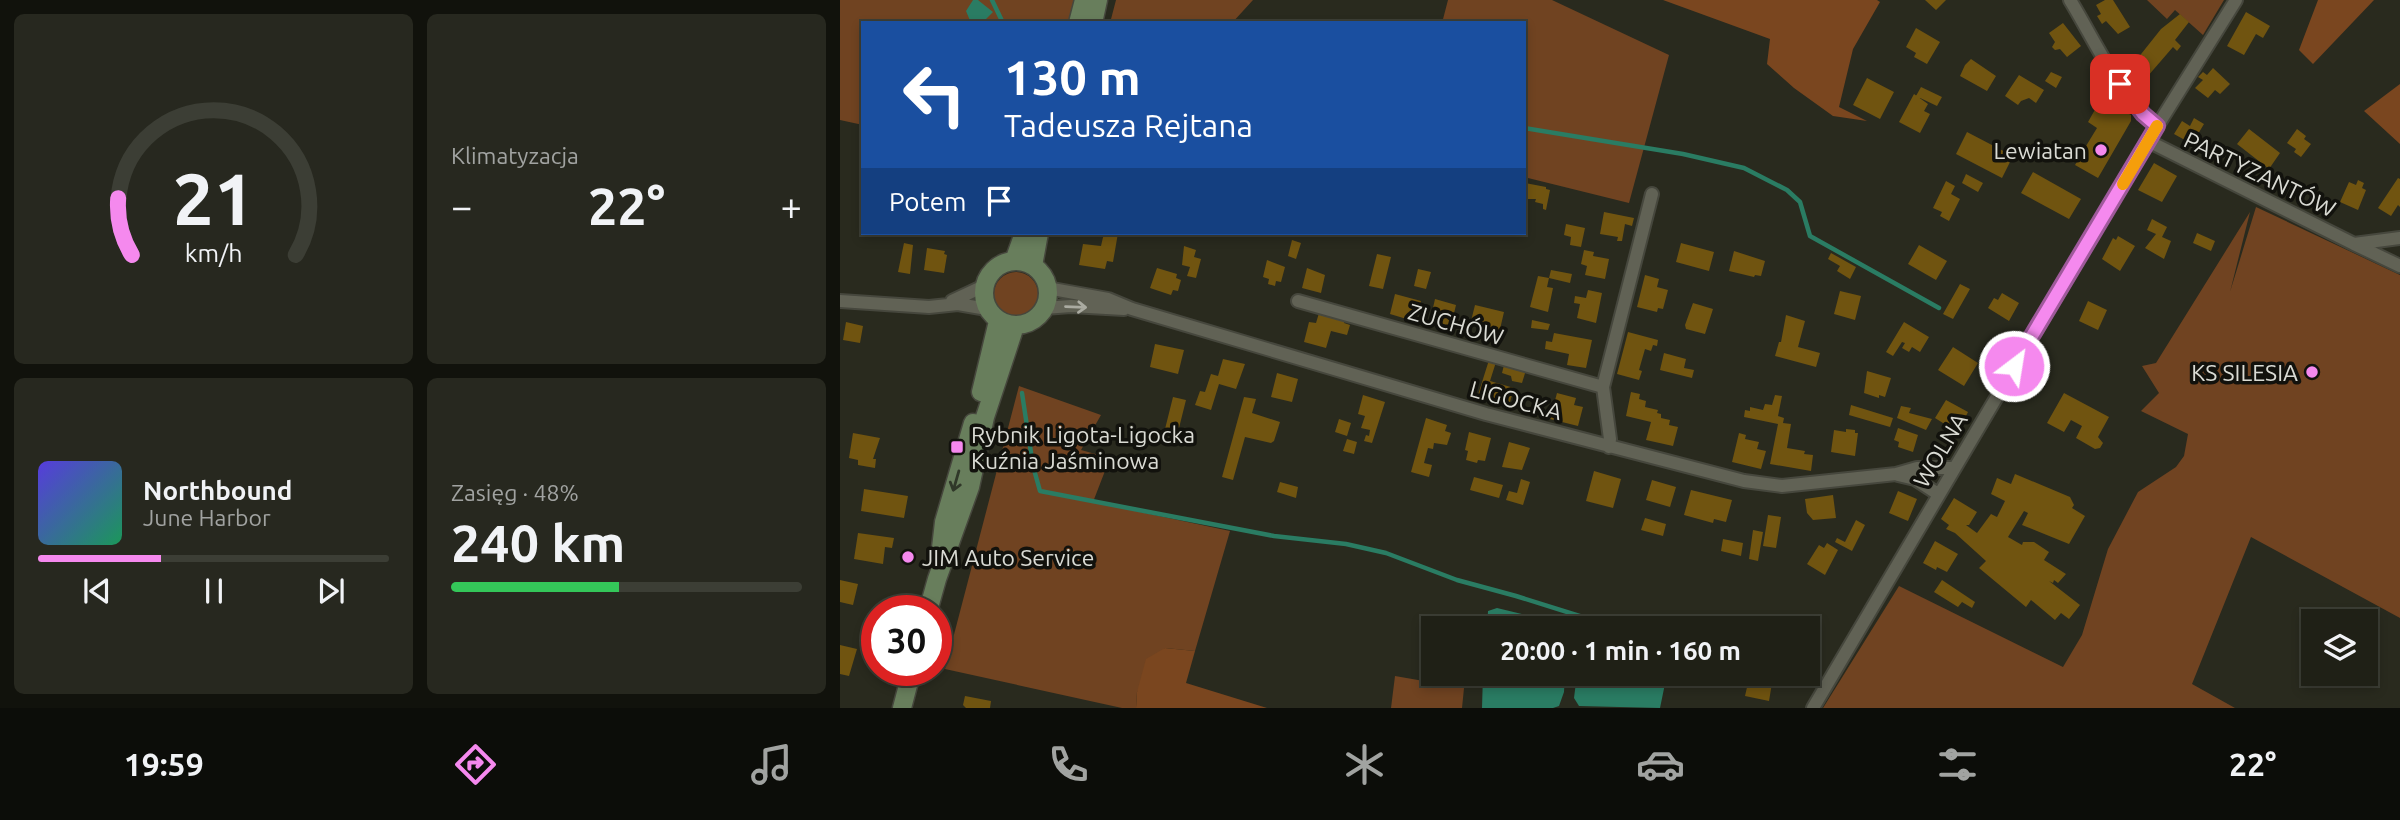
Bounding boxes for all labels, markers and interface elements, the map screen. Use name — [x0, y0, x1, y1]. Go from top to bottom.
icon: left — [889, 49, 980, 140]
text: 130 m — [1004, 49, 1141, 104]
pin — [2090, 54, 2150, 114]
icon: arrive — [2101, 65, 2139, 103]
text: Tadeusza Rejtana — [1004, 107, 1253, 143]
street label: PARTYZANTÓW — [2180, 126, 2340, 221]
place label: Lewiatan — [1993, 138, 2087, 163]
marker: Lewiatan — [2093, 142, 2109, 158]
text: Klimatyzacja — [451, 143, 579, 168]
text: 21 — [172, 157, 255, 239]
text: 22° — [588, 177, 665, 235]
icon: arrive — [980, 182, 1018, 220]
text: − — [451, 185, 472, 227]
text: + — [781, 185, 802, 227]
text: Potem — [889, 187, 966, 216]
text: km/h — [185, 239, 242, 267]
street label: ZUCHÓW — [1405, 298, 1507, 350]
one-way arrow — [1064, 301, 1087, 314]
position arrow — [1977, 329, 2051, 403]
place label: KS SILESIA — [2191, 360, 2298, 385]
marker: KS SILESIA — [2304, 364, 2320, 380]
street label: LIGOCKA — [1467, 376, 1565, 424]
street label: WOLNA — [1908, 408, 1972, 492]
place label: Rybnik Ligota-Ligocka Kuźnia Jaśminowa — [971, 422, 1195, 473]
marker: Rybnik Ligota-Ligocka Kuźnia Jaśminowa — [949, 439, 965, 455]
one-way arrow — [948, 470, 961, 492]
text: Northbound — [143, 476, 292, 505]
text: Zasięg · 48% — [451, 480, 579, 505]
text: June Harbor — [143, 505, 271, 530]
text: 240 km — [451, 514, 625, 572]
place label: JIM Auto Service — [922, 545, 1094, 570]
marker: JIM Auto Service — [900, 549, 916, 565]
icon: previous — [78, 572, 116, 610]
icon: pause — [195, 572, 233, 610]
icon: next — [312, 572, 350, 610]
speed limit sign: 30 — [861, 595, 952, 686]
map controls — [2301, 609, 2378, 686]
button: layers — [2301, 609, 2378, 686]
text: 20:00 · 1 min · 160 m — [1500, 636, 1741, 665]
icon: directions — [451, 740, 500, 789]
icon: music — [747, 740, 796, 789]
icon: phone — [1044, 740, 1093, 789]
icon: climate — [1340, 740, 1389, 789]
icon: car — [1636, 740, 1685, 789]
icon: filters — [1933, 740, 1982, 789]
text: 19:59 — [124, 746, 204, 782]
text: 22° — [2229, 746, 2276, 782]

